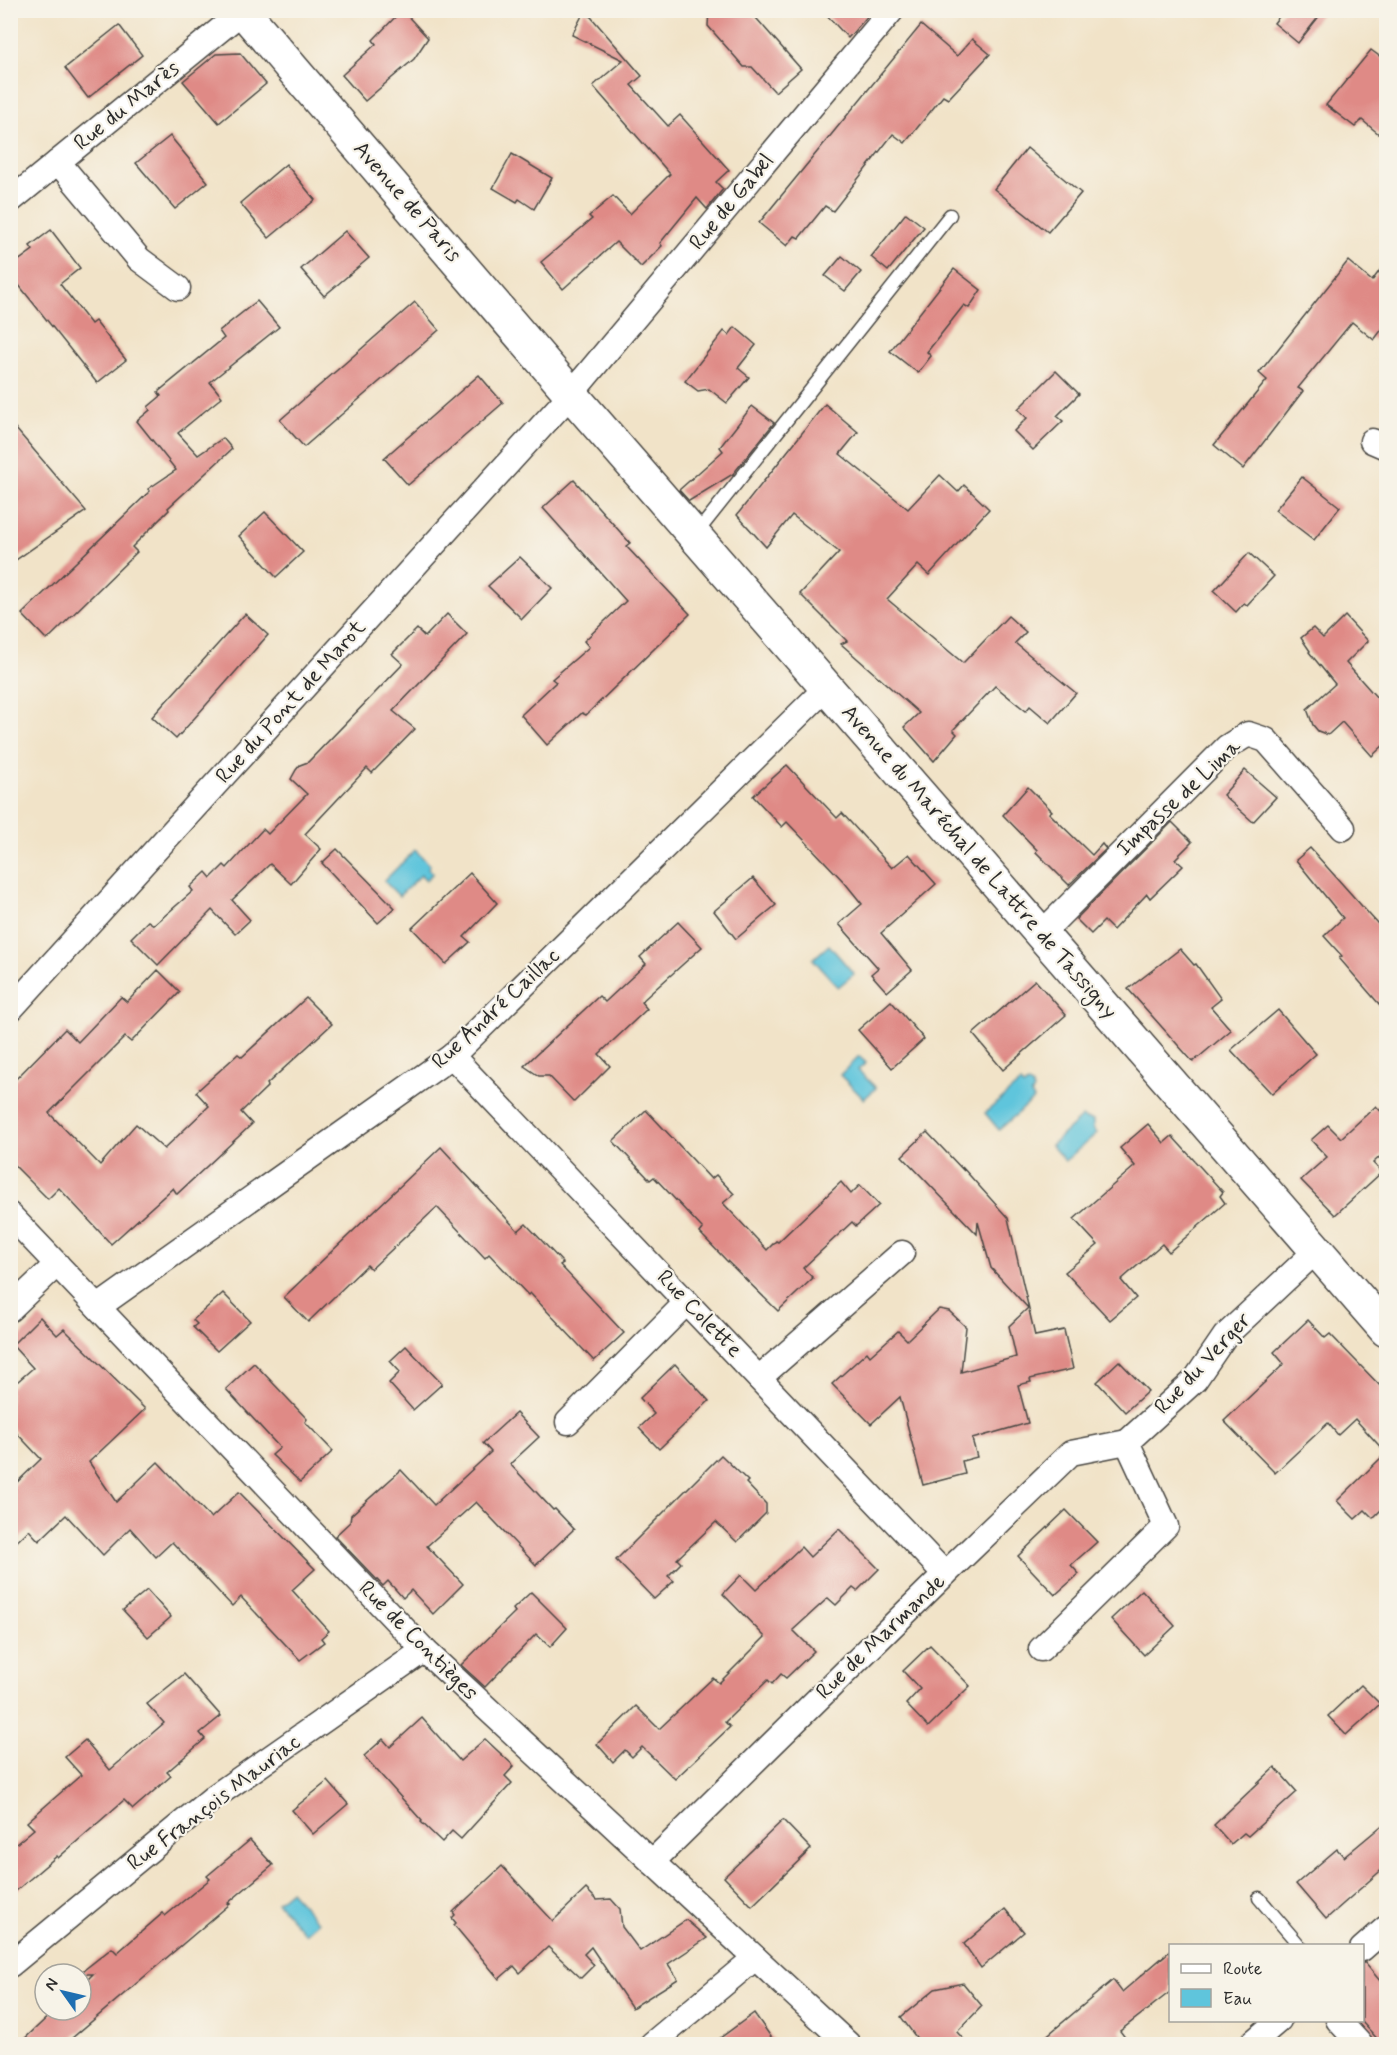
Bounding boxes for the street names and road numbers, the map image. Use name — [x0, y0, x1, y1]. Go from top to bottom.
street label: Rue du Marès — [68, 55, 186, 157]
street label: Avenue de Paris — [347, 136, 467, 269]
street label: Rue de Gabel — [683, 148, 781, 256]
street label: Rue du Pont de Marot — [210, 614, 372, 790]
street label: Avenue du Maréchal de Lattre de Tassigny — [832, 699, 1123, 1027]
street label: Impasse de Lima — [1111, 733, 1248, 863]
street label: Rue André Caillac — [426, 942, 566, 1076]
street label: Rue Colette — [650, 1264, 748, 1364]
street label: Rue du Verger — [1149, 1307, 1259, 1421]
street label: Rue de Marmande — [810, 1568, 952, 1706]
street label: Rue de Contièges — [351, 1575, 484, 1708]
street label: Rue François Mauriac — [122, 1729, 306, 1877]

